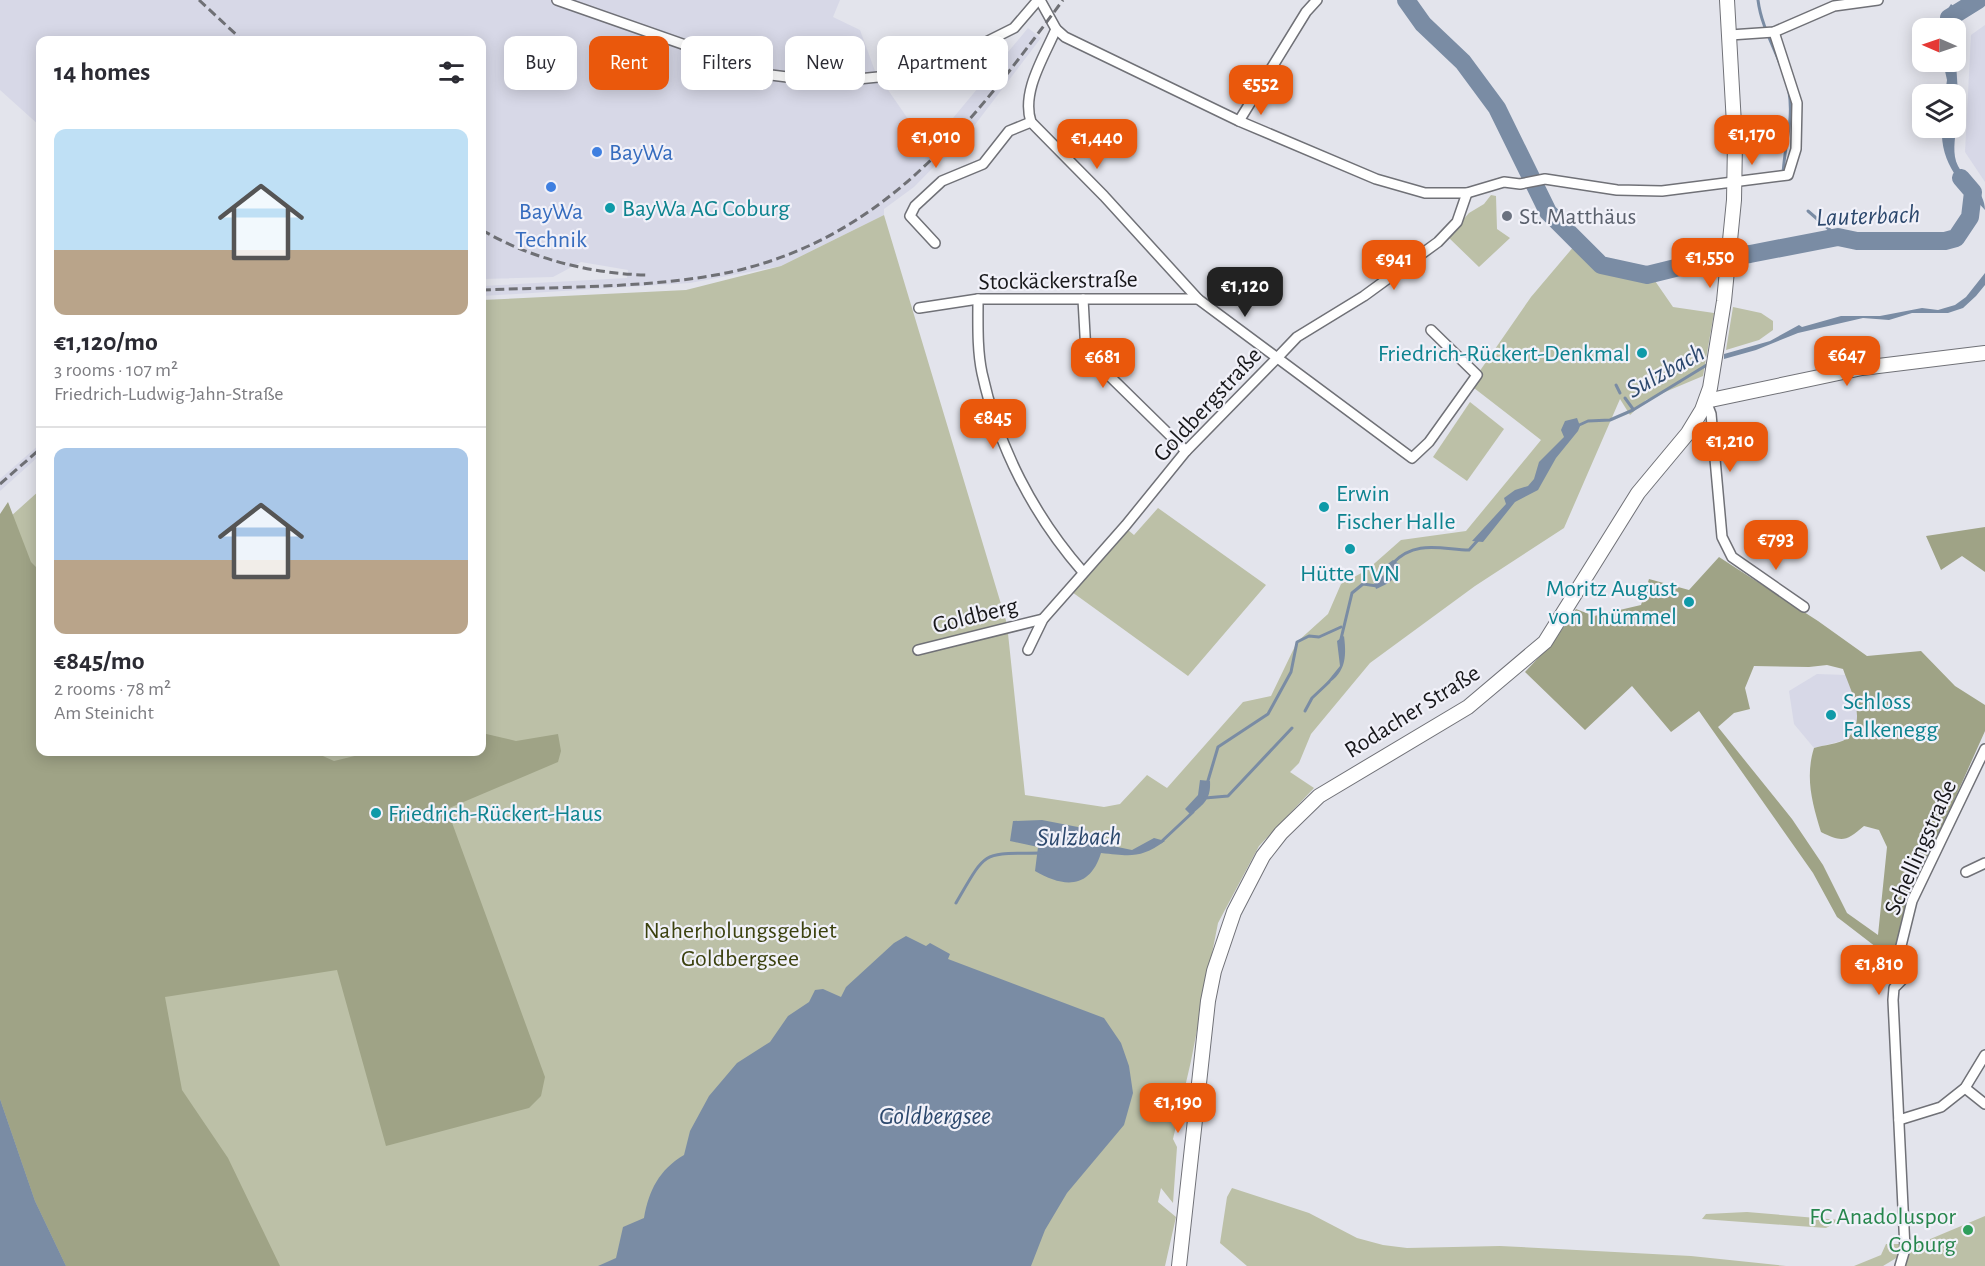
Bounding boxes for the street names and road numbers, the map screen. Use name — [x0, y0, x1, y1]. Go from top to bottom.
street label: Stockäckerstraße — [978, 268, 1138, 294]
street label: Goldbergstraße — [1149, 343, 1266, 466]
street label: Goldberg — [930, 594, 1021, 638]
street label: Rodacher Straße — [1341, 661, 1484, 763]
street label: Schellingstraße — [1880, 776, 1961, 918]

